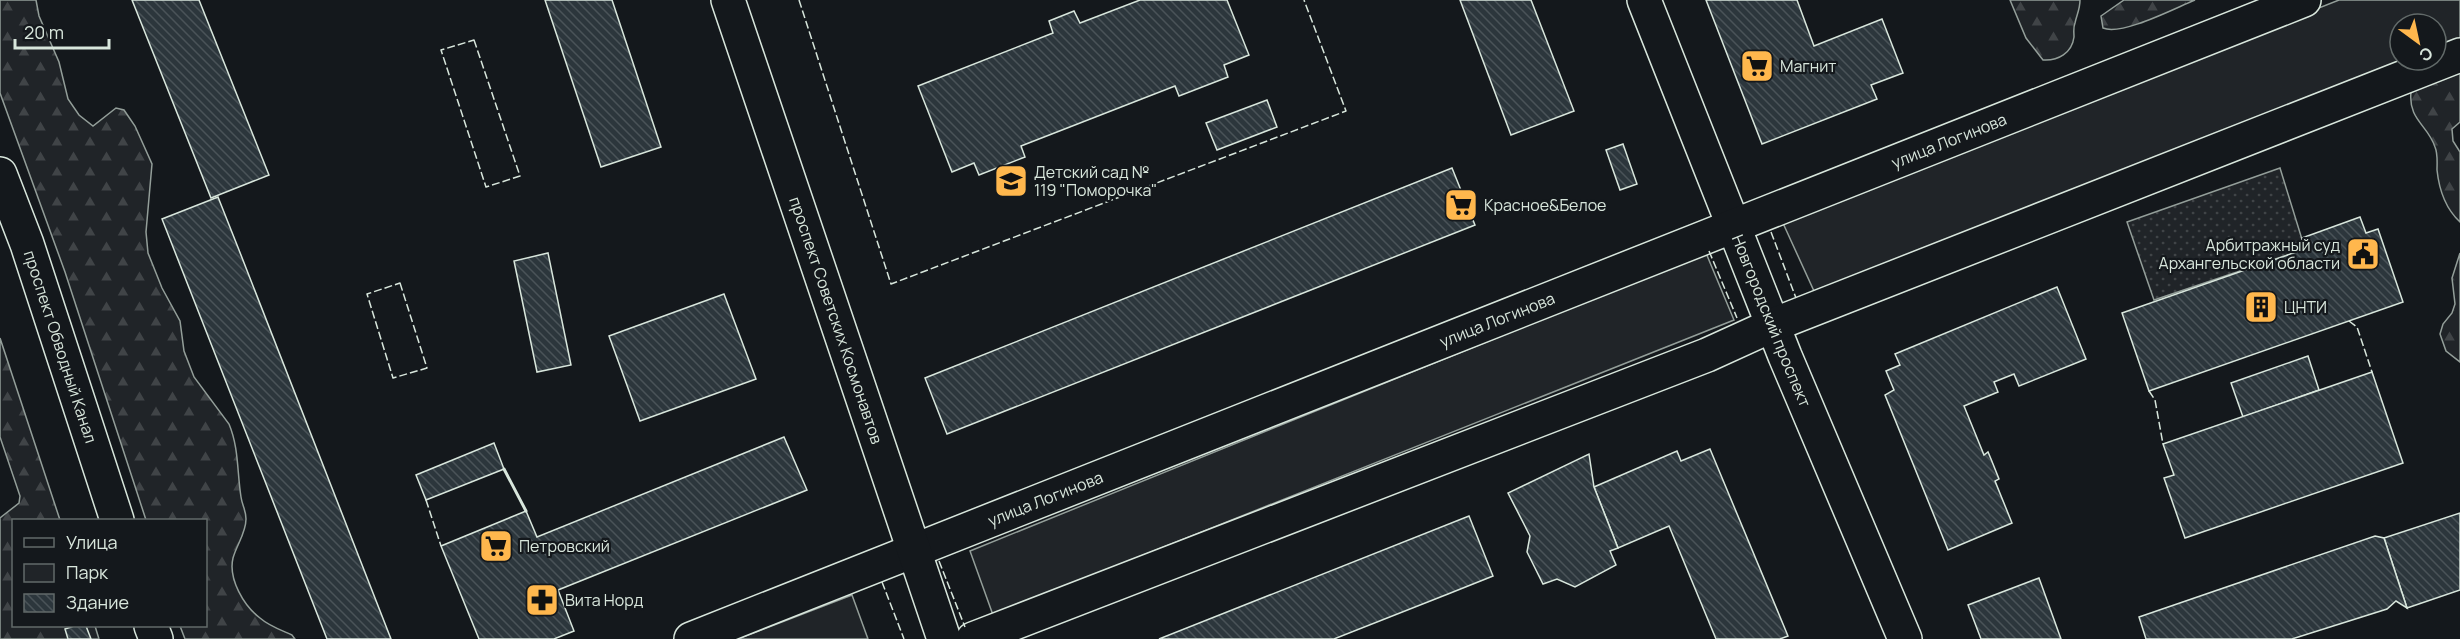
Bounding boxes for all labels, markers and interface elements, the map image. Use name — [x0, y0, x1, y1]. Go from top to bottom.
scale bar — [15, 12, 110, 50]
north arrow — [2388, 12, 2448, 72]
text: 20 m — [24, 20, 64, 44]
text: С — [2415, 42, 2437, 67]
supermarket icon: Магнит — [1739, 48, 1775, 84]
place label: Магнит — [1780, 55, 1836, 77]
street label: улица Логинова — [1888, 108, 2010, 173]
place label: Детский сад № 119 "Поморочка" — [1034, 161, 1157, 201]
school or university icon: Детский сад № 119 "Поморочка" — [993, 163, 1029, 199]
supermarket icon: Красное&Белое — [1443, 187, 1479, 223]
street label: проспект Советских Космонавтов — [784, 194, 888, 447]
place label: Красное&Белое — [1484, 194, 1606, 216]
street label: Новгородский проспект — [1727, 231, 1816, 410]
place label: Арбитражный суд Архангельской области — [2159, 234, 2340, 274]
public building icon: Арбитражный суд Архангельской области — [2345, 236, 2381, 272]
street label: проспект Обводный Канал — [19, 247, 102, 446]
street label: улица Логинова — [1436, 287, 1558, 352]
building icon: ЦНТИ — [2243, 289, 2279, 325]
place label: ЦНТИ — [2284, 296, 2327, 318]
street label: улица Логинова — [984, 466, 1106, 531]
legend — [12, 519, 207, 627]
supermarket icon: Петровский — [478, 528, 514, 564]
text: Улица — [66, 530, 118, 554]
place label: Петровский — [519, 535, 610, 557]
text: Парк — [66, 560, 109, 584]
pharmacy icon: Вита Норд — [524, 582, 560, 618]
place label: Вита Норд — [565, 589, 644, 611]
text: Здание — [66, 590, 129, 614]

